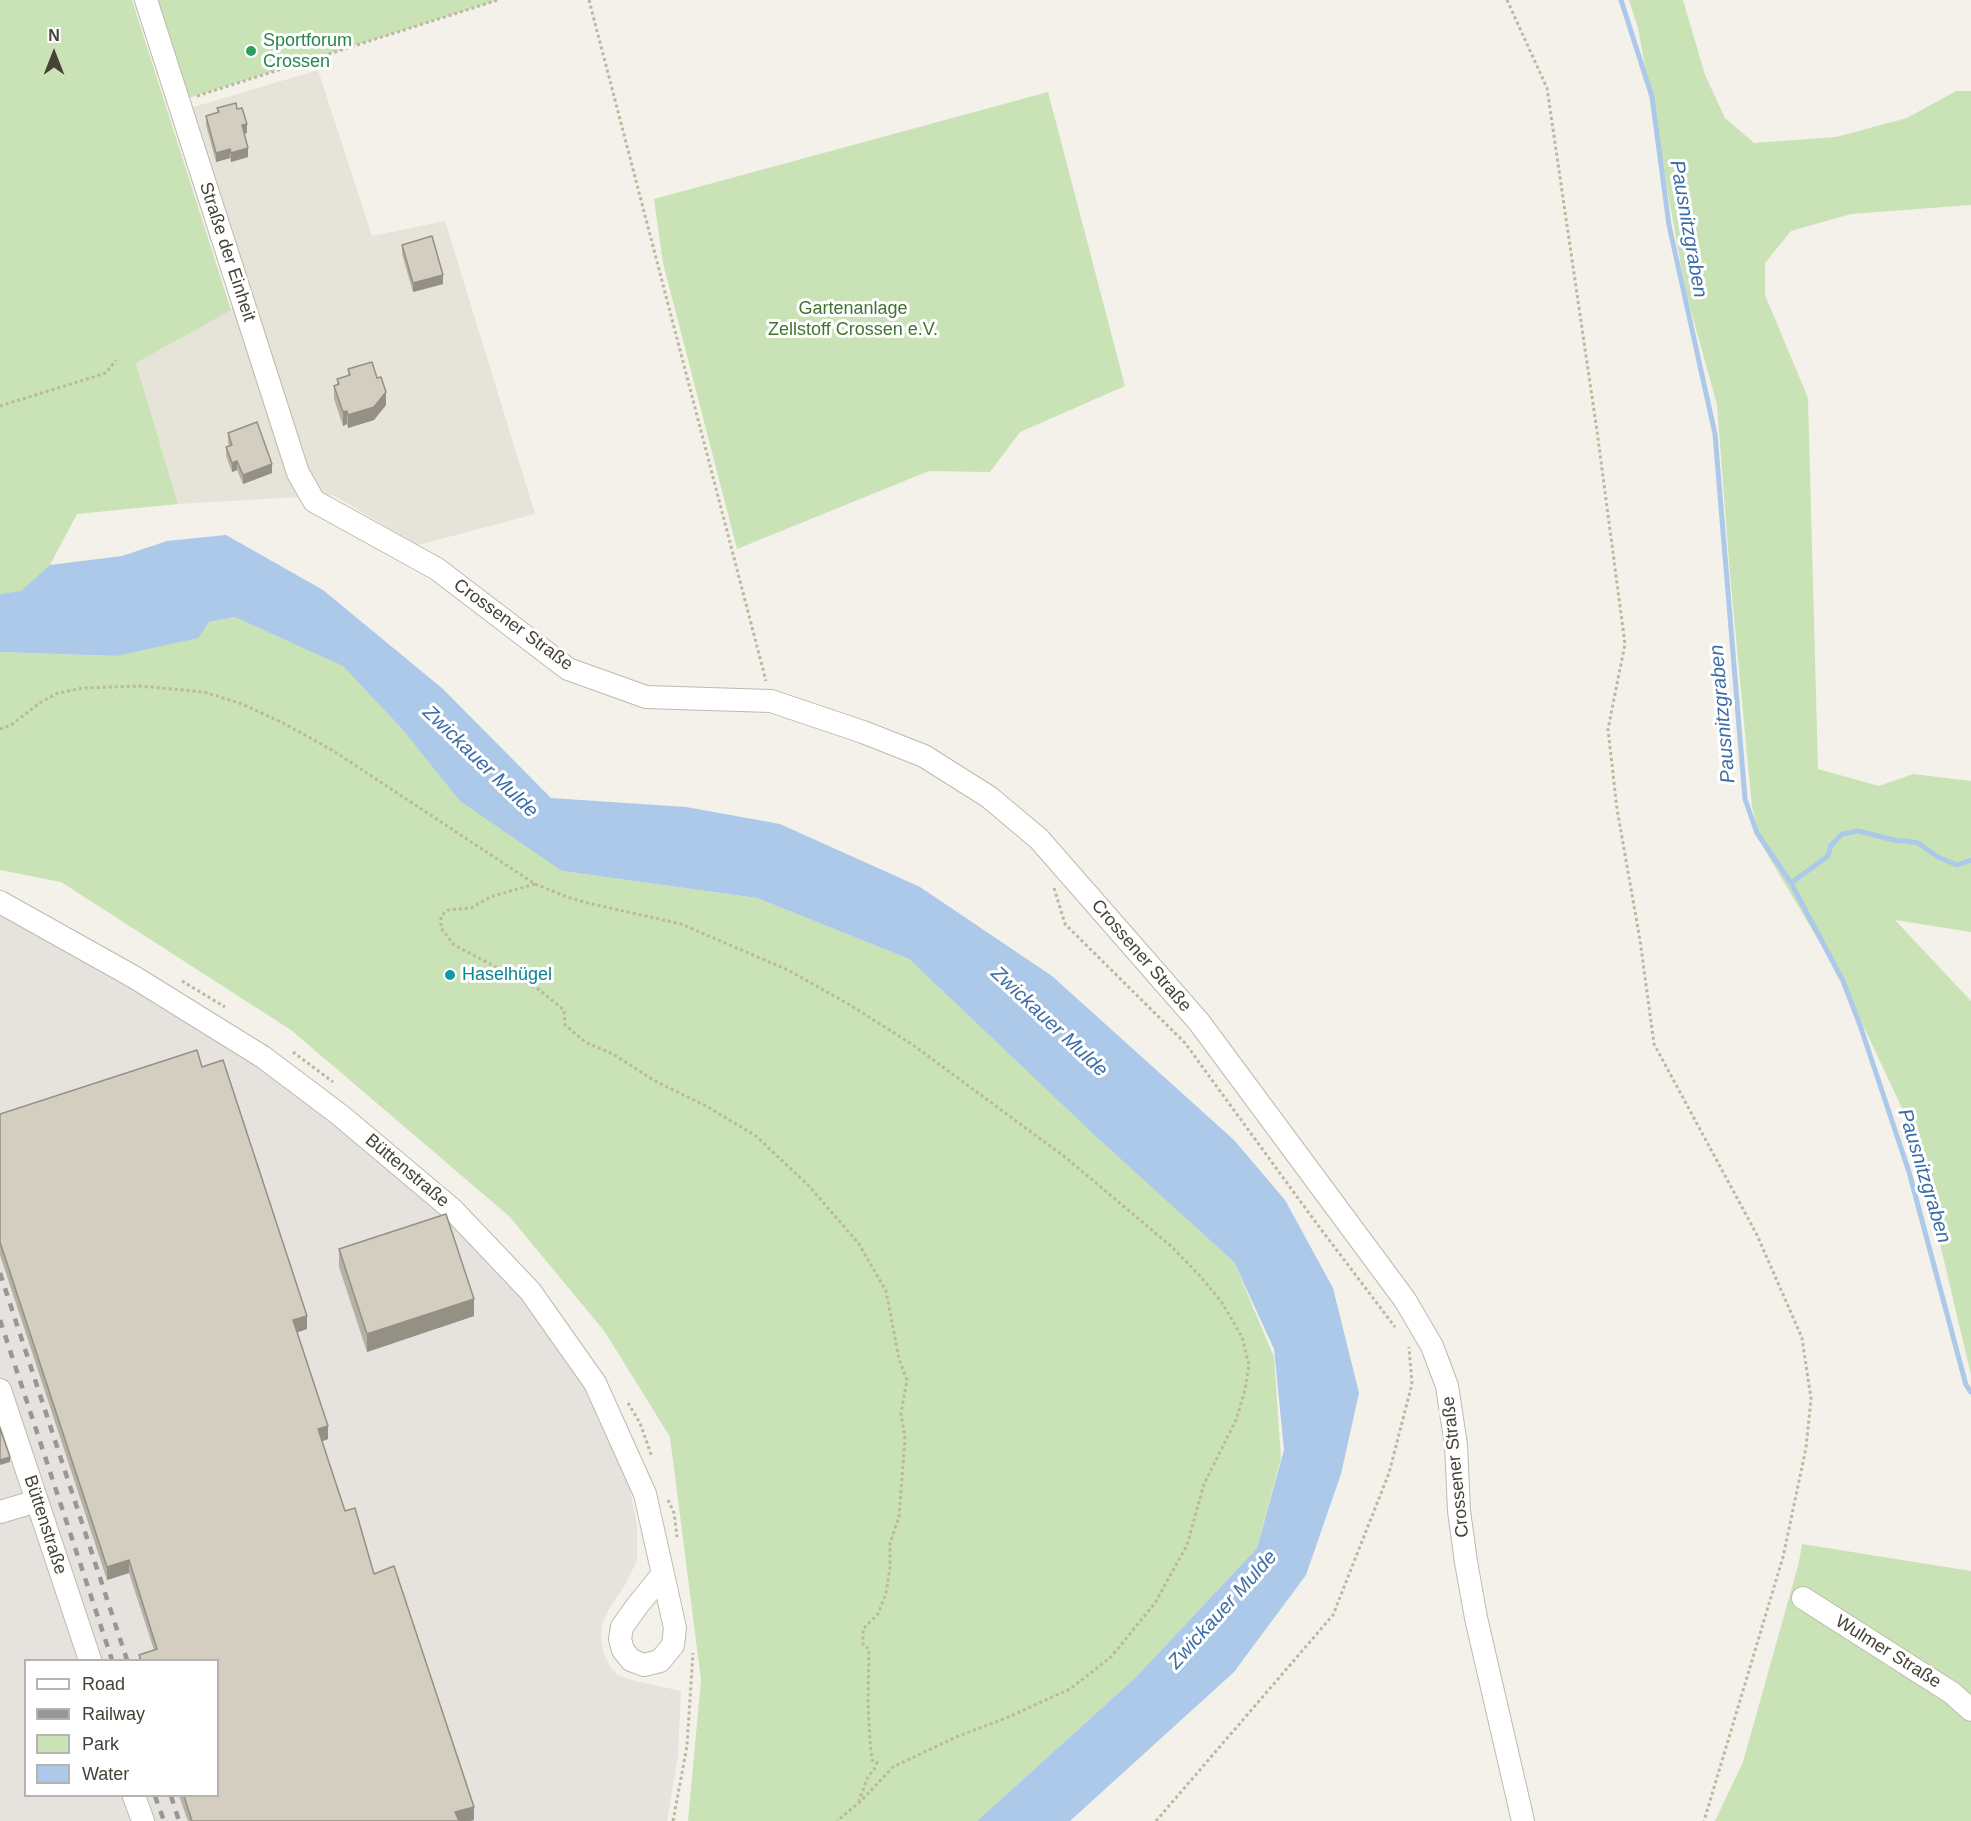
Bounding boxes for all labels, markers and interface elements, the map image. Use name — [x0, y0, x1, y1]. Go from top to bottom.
north arrow — [24, 24, 84, 84]
text: N — [48, 27, 60, 44]
place label: Sportforum Crossen — [263, 30, 352, 72]
marker: Sportforum Crossen — [244, 44, 258, 58]
water label: Pausnitzgraben — [1664, 158, 1712, 300]
street label: Straße der Einheit — [194, 180, 260, 324]
park label: Gartenanlage Zellstoff Crossen e.V. — [768, 298, 938, 340]
street label: Crossener Straße — [449, 575, 577, 675]
water label: Pausnitzgraben — [1705, 644, 1741, 784]
water label: Zwickauer Mulde — [417, 701, 543, 823]
street label: Crossener Straße — [1086, 895, 1196, 1017]
water label: Zwickauer Mulde — [986, 962, 1112, 1082]
place label: Haselhügel — [462, 964, 552, 986]
marker: Haselhügel — [443, 968, 457, 982]
water label: Pausnitzgraben — [1892, 1106, 1956, 1246]
street label: Büttenstraße — [361, 1130, 453, 1212]
street label: Crossener Straße — [1438, 1395, 1474, 1539]
street label: Büttenstraße — [19, 1473, 71, 1577]
water label: Zwickauer Mulde — [1164, 1546, 1282, 1674]
street label: Wulmer Straße — [1831, 1611, 1945, 1693]
legend — [24, 1659, 219, 1797]
text: Road — [82, 1674, 125, 1694]
text: Railway — [82, 1704, 145, 1724]
text: Park — [82, 1734, 119, 1754]
text: Water — [82, 1764, 129, 1784]

